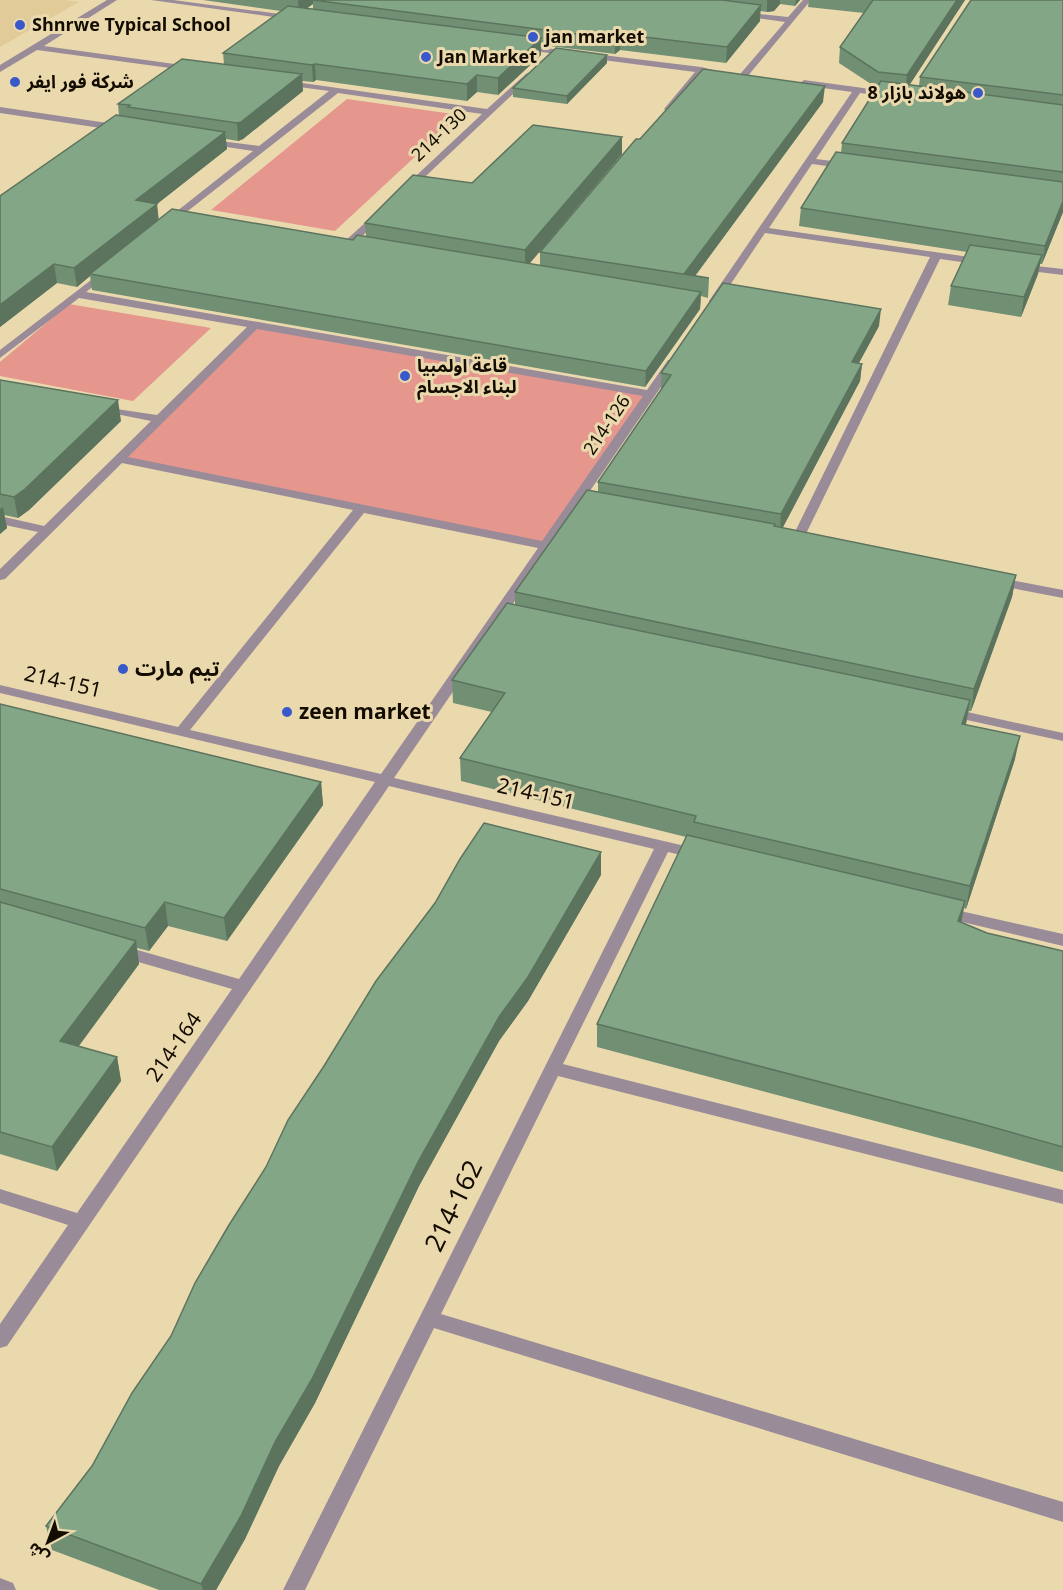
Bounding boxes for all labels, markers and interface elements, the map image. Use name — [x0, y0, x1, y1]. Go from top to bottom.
place label: Shnrwe Typical School — [32, 6, 231, 44]
marker: Shnrwe Typical School — [13, 18, 27, 32]
place label: jan market — [543, 18, 644, 56]
marker: jan market — [526, 30, 540, 44]
place label: Jan Market — [436, 38, 537, 76]
marker: Jan Market — [419, 50, 433, 64]
place label: شركة فور ايفر — [26, 63, 134, 101]
place label: هولاند بازار 8 — [867, 74, 966, 112]
marker: شركة فور ايفر — [8, 75, 22, 89]
marker: هولاند بازار 8 — [971, 86, 985, 100]
street label: 214-130 — [401, 98, 477, 172]
place label: قاعة اولمبيا لبناء الاجسام — [417, 347, 517, 406]
marker: قاعة اولمبيا لبناء الاجسام — [398, 369, 412, 383]
street label: 214-126 — [572, 386, 642, 464]
place label: تيم مارت — [135, 647, 220, 691]
street label: 214-151 — [20, 652, 106, 712]
marker: تيم مارت — [116, 662, 130, 676]
place label: zeen market — [299, 690, 431, 734]
marker: zeen market — [280, 705, 294, 719]
street label: 214-151 — [493, 764, 579, 824]
street label: 214-164 — [133, 1002, 215, 1092]
street label: 214-162 — [408, 1150, 500, 1262]
north arrow — [18, 1512, 78, 1572]
text: ش — [19, 1532, 58, 1573]

